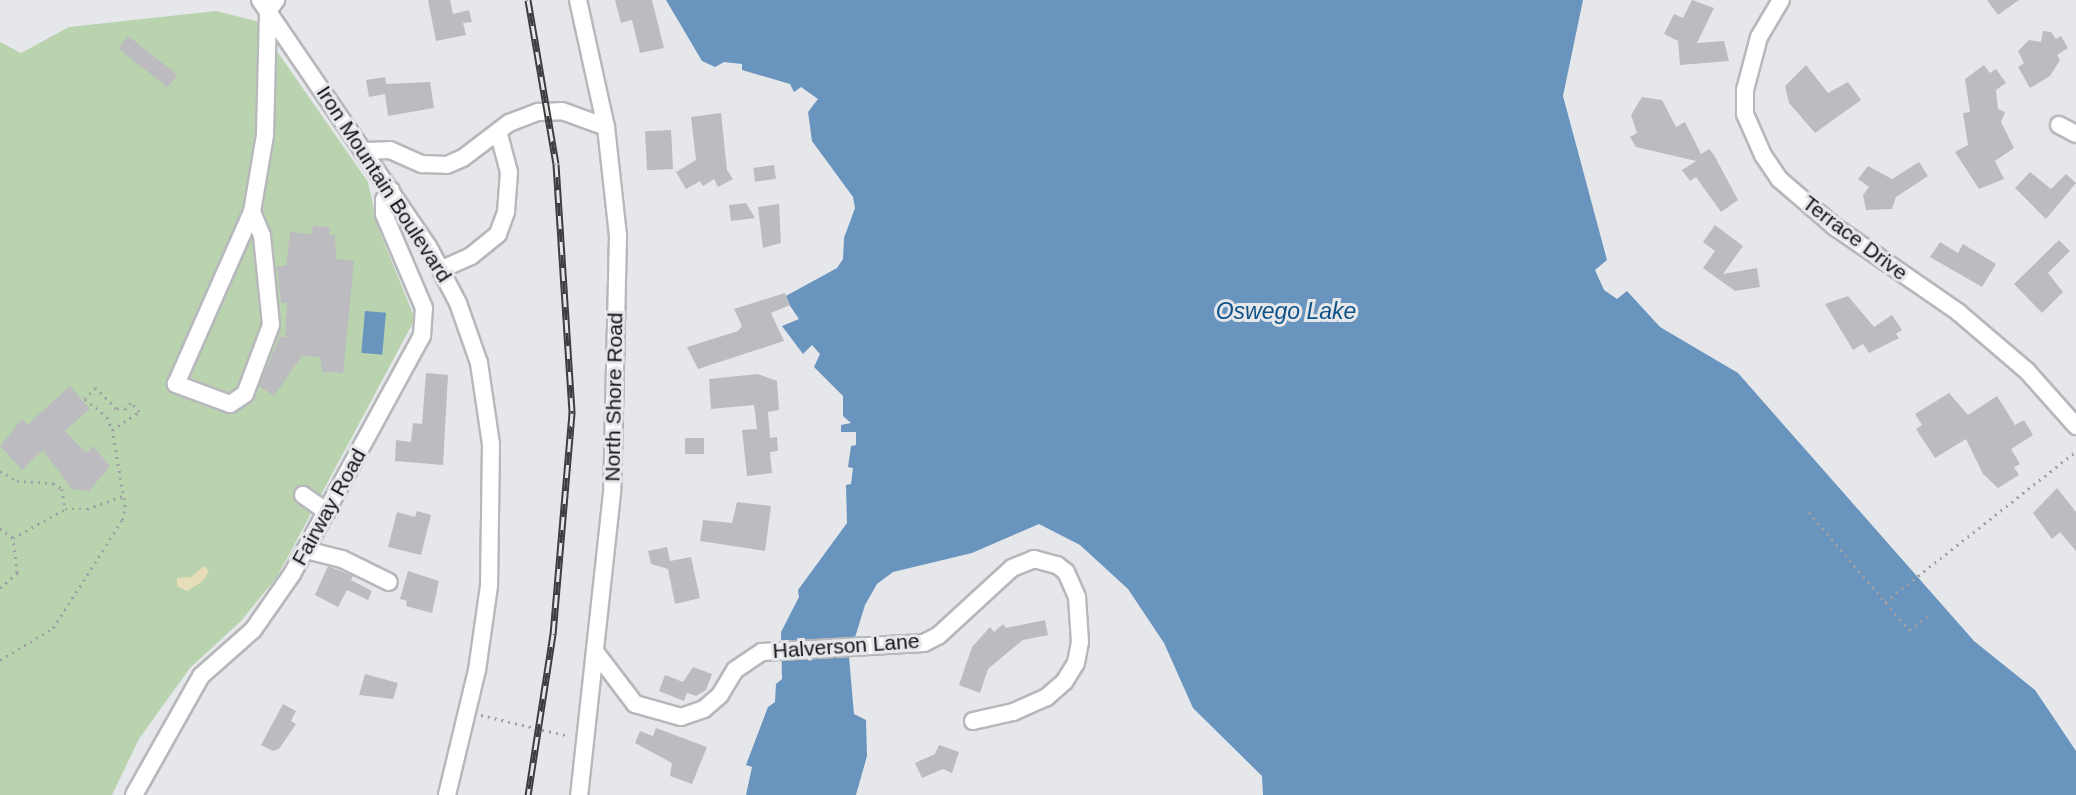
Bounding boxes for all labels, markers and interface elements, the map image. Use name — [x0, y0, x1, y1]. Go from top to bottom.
street label: Iron Mountain Boulevard — [311, 81, 457, 287]
street label: Terrace Drive — [1798, 190, 1912, 286]
water label: Oswego Lake — [1216, 297, 1356, 325]
street label: North Shore Road — [600, 312, 628, 482]
street label: Fairway Road — [287, 444, 371, 570]
street label: Halverson Lane — [772, 628, 920, 664]

